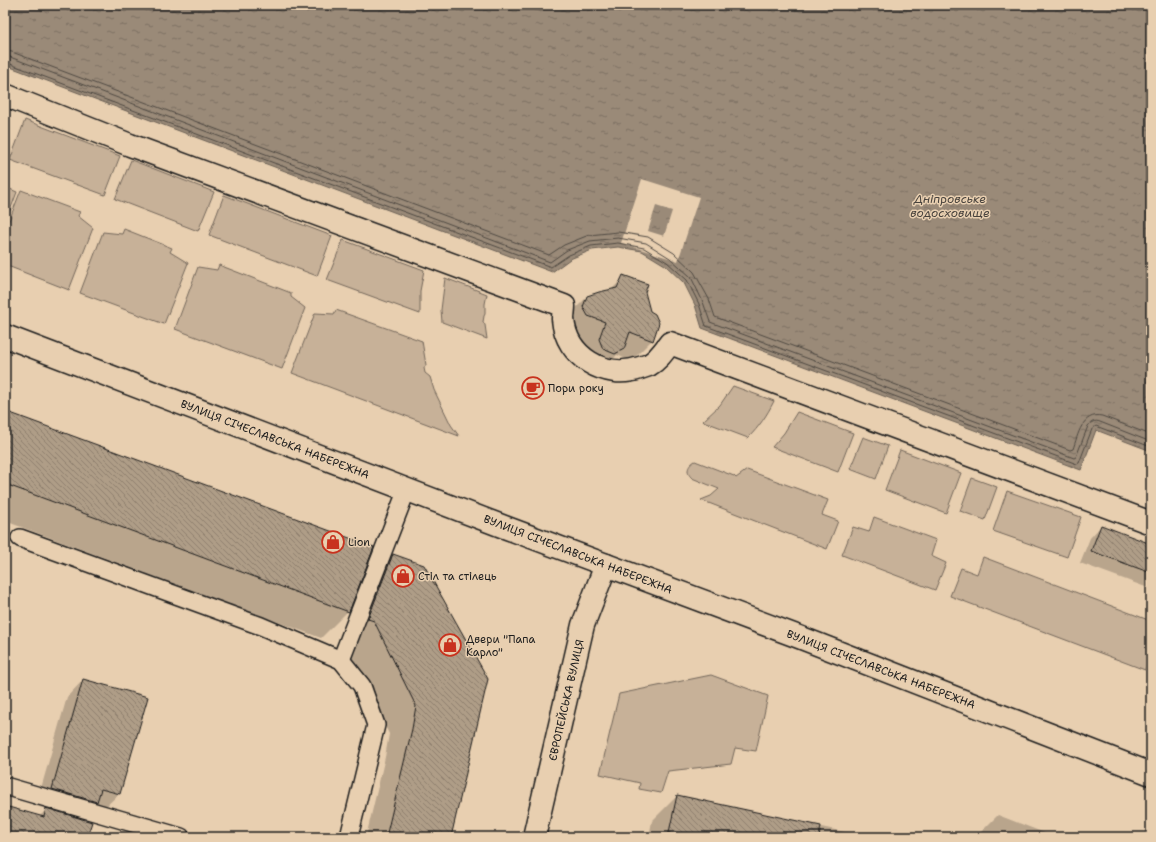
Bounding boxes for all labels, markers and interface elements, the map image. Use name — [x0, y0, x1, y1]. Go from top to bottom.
water label: Дніпровське водосховище — [910, 191, 990, 221]
cafe icon: Пори року — [520, 375, 546, 401]
place label: Пори року — [548, 381, 604, 396]
street label: ВУЛИЦЯ СІЧЕСЛАВСЬКА НАБЕРЕЖНА — [178, 396, 371, 483]
street label: ВУЛИЦЯ СІЧЕСЛАВСЬКА НАБЕРЕЖНА — [481, 511, 674, 598]
shop icon: Lion — [320, 529, 346, 555]
place label: Lion — [348, 535, 370, 550]
shop icon: Стіл та стілець — [390, 563, 416, 589]
place label: Стіл та стілець — [418, 569, 497, 584]
street label: ВУЛИЦЯ СІЧЕСЛАВСЬКА НАБЕРЕЖНА — [784, 626, 977, 713]
shop icon: Двери "Папа Карло" — [437, 632, 463, 658]
place label: Двери "Папа Карло" — [466, 632, 536, 660]
street label: ЄВРОПЕЙСЬКА ВУЛИЦЯ — [544, 638, 588, 762]

